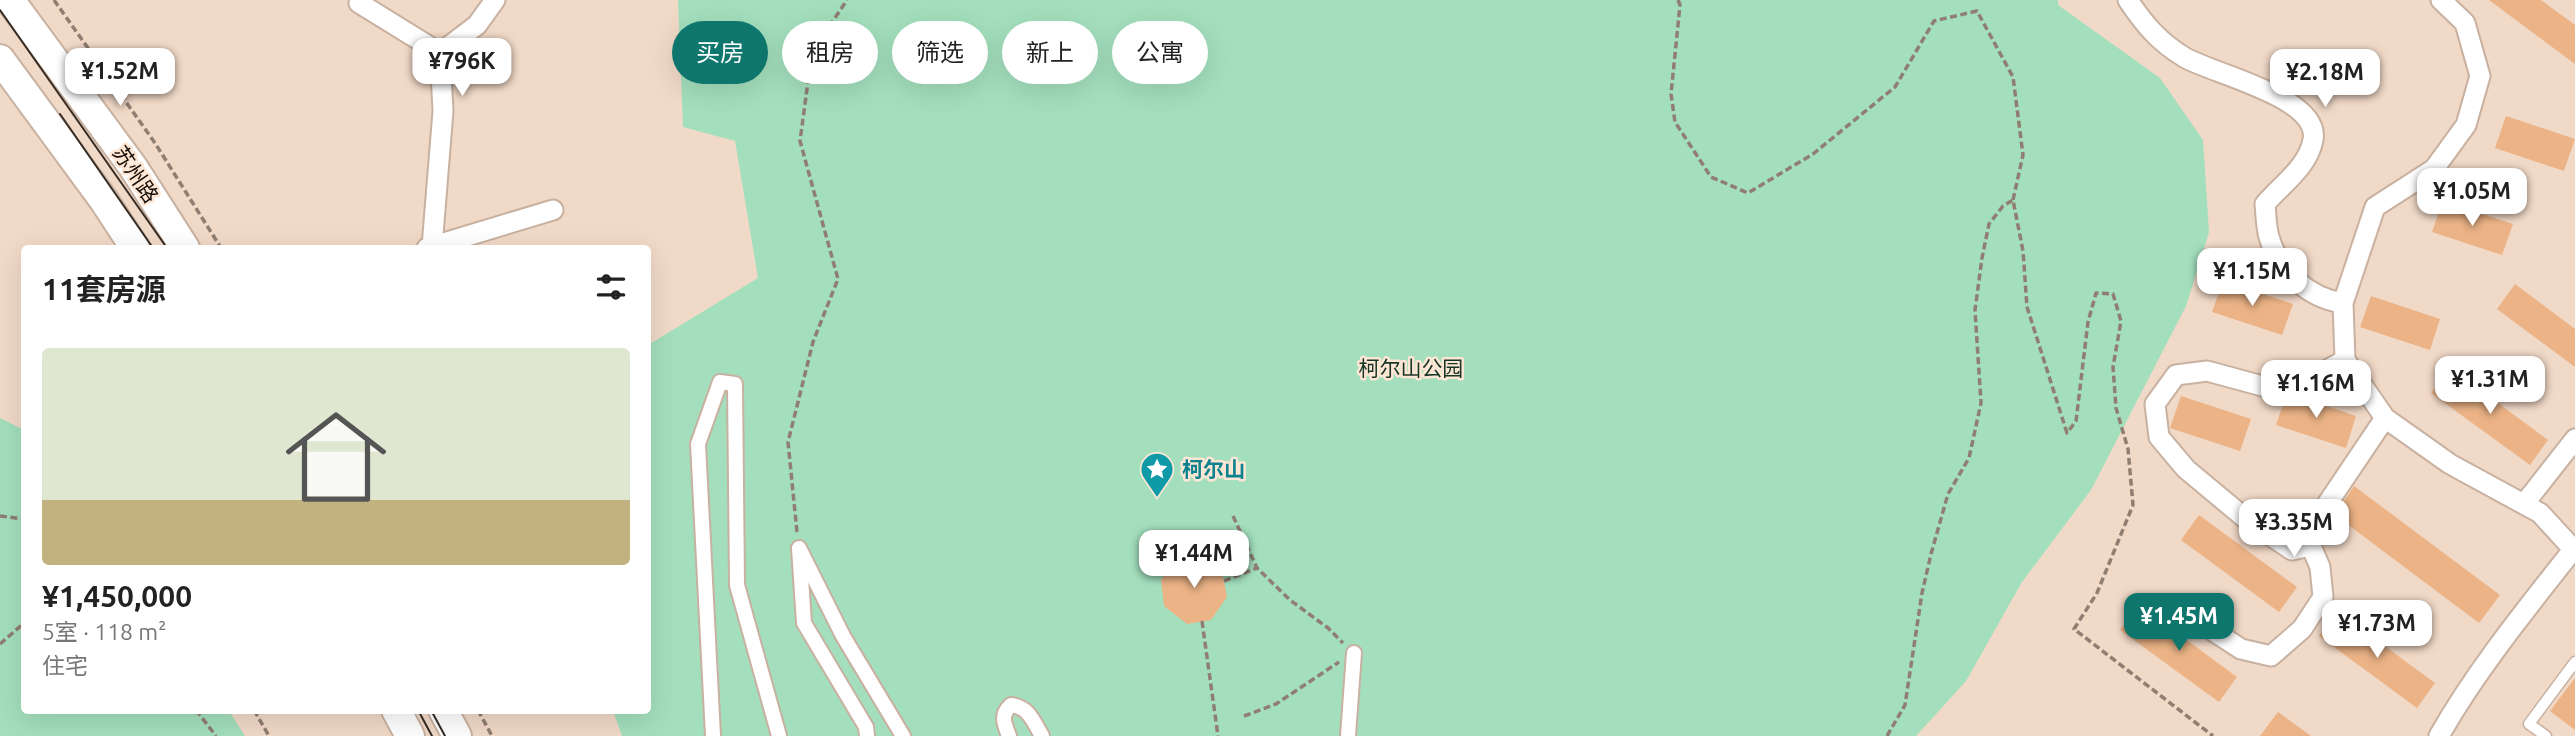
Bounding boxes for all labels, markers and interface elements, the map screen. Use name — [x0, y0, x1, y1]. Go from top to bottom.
chip: 买房 — [672, 21, 768, 84]
chip: 租房 — [782, 21, 878, 84]
chip: 筛选 — [892, 21, 988, 84]
chip: 新上 — [1002, 21, 1098, 84]
chip: 公寓 — [1112, 21, 1208, 84]
pin: ¥796K — [413, 38, 511, 98]
pin: ¥1.52M — [63, 48, 177, 108]
text: ¥796K — [428, 48, 496, 73]
pin: ¥2.18M — [2268, 50, 2382, 109]
text: ¥1.52M — [81, 58, 159, 83]
text: ¥2.18M — [2286, 59, 2364, 84]
street label: 苏州路 — [108, 141, 164, 207]
pin: ¥1.05M — [2415, 168, 2529, 228]
text: ¥1.05M — [2433, 178, 2511, 203]
pin: ¥1.15M — [2195, 248, 2309, 308]
text: ¥1.15M — [2213, 258, 2291, 283]
icon: filters — [592, 268, 630, 306]
text: 11套房源 — [42, 272, 166, 306]
park label: 柯尔山公园 — [1359, 356, 1464, 380]
pin: ¥1.31M — [2433, 356, 2547, 416]
pin: ¥1.16M — [2259, 360, 2373, 420]
text: ¥1.31M — [2451, 366, 2529, 391]
text: ¥1.16M — [2277, 370, 2355, 395]
icon: home — [273, 394, 399, 520]
place icon: 柯尔山 — [1138, 450, 1176, 499]
place label: 柯尔山 — [1182, 457, 1245, 481]
pin: ¥3.35M — [2237, 500, 2351, 559]
text: ¥3.35M — [2255, 509, 2333, 534]
pin: ¥1.44M — [1137, 530, 1251, 590]
text: ¥1.44M — [1155, 540, 1233, 565]
text: ¥1,450,000 — [42, 579, 192, 613]
pin: ¥1.45M — [2122, 594, 2236, 653]
pin: ¥1.73M — [2320, 600, 2434, 660]
text: ¥1.45M — [2140, 603, 2218, 628]
text: ¥1.73M — [2338, 610, 2416, 635]
text: 5室 · 118 m² — [42, 619, 166, 644]
text: 住宅 — [42, 653, 88, 678]

